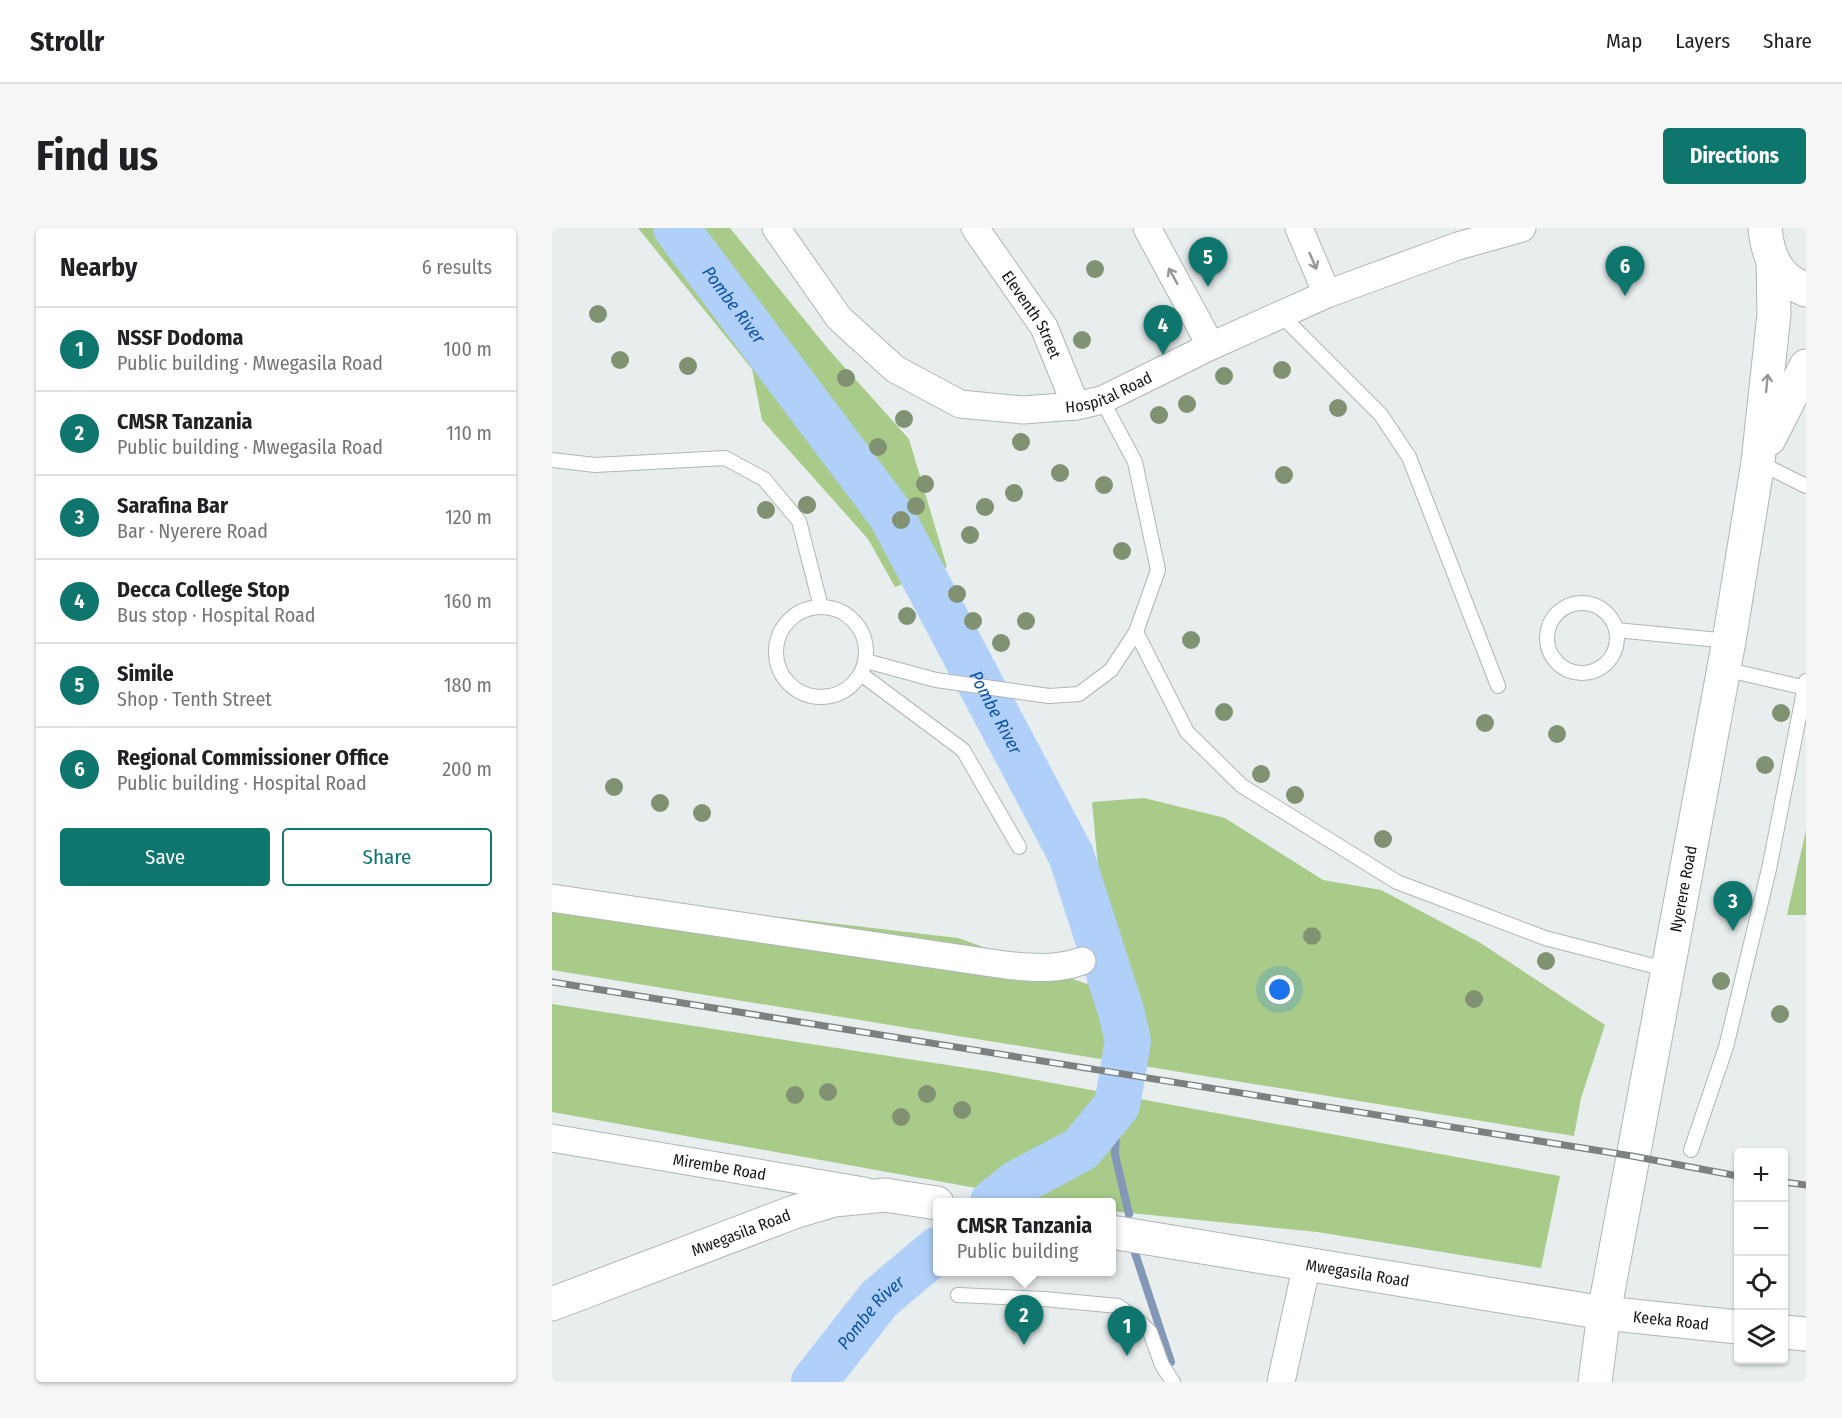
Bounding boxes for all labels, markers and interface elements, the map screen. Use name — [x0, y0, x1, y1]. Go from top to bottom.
text: Strollr — [30, 25, 104, 58]
text: Map — [1606, 28, 1642, 54]
text: Layers — [1675, 28, 1730, 54]
text: Share — [1763, 28, 1812, 54]
button: Directions — [1663, 128, 1806, 184]
text: Find us — [36, 131, 158, 181]
pin: 5 — [1188, 238, 1228, 287]
pin: 6 — [1606, 247, 1644, 296]
text: Nearby — [60, 252, 137, 283]
one-way arrow — [1309, 252, 1320, 270]
text: 6 results — [422, 255, 492, 279]
water label: Pombe River — [697, 262, 770, 348]
street label: Eleventh Street — [998, 267, 1065, 362]
one-way arrow — [1167, 268, 1179, 285]
pin: 4 — [1144, 306, 1182, 355]
text: NSSF Dodoma — [117, 324, 243, 351]
text: 1 — [75, 337, 84, 361]
text: 100 m — [443, 337, 492, 361]
text: Public building · Mwegasila Road — [117, 351, 383, 375]
street label: Hospital Road — [1065, 368, 1155, 417]
one-way arrow — [1762, 374, 1773, 394]
text: CMSR Tanzania — [117, 408, 253, 435]
text: 2 — [75, 421, 84, 445]
text: 110 m — [446, 421, 492, 445]
text: Public building · Mwegasila Road — [117, 435, 383, 459]
text: Sarafina Bar — [117, 492, 228, 519]
text: 3 — [75, 505, 84, 529]
text: 120 m — [445, 505, 492, 529]
text: Bar · Nyerere Road — [117, 519, 268, 543]
text: Decca College Stop — [117, 576, 290, 603]
text: 4 — [74, 589, 85, 613]
text: 160 m — [444, 589, 492, 613]
text: Bus stop · Hospital Road — [117, 603, 316, 627]
text: Simile — [117, 660, 174, 687]
water label: Pombe River — [964, 667, 1027, 759]
text: 5 — [75, 673, 84, 697]
text: 180 m — [444, 673, 492, 697]
text: Shop · Tenth Street — [117, 687, 272, 711]
text: Regional Commissioner Office — [117, 744, 389, 771]
text: 6 — [74, 757, 85, 781]
text: 200 m — [442, 757, 492, 781]
text: Public building · Hospital Road — [117, 771, 367, 795]
button: Save — [60, 828, 270, 886]
button: Share — [282, 828, 492, 886]
street label: Nyerere Road — [1666, 844, 1701, 934]
pin: 3 — [1714, 882, 1752, 931]
your location — [1265, 975, 1294, 1004]
map controls — [1734, 1148, 1788, 1364]
button: + — [1734, 1148, 1788, 1202]
street label: Mirembe Road — [672, 1150, 768, 1184]
popup — [933, 1198, 1116, 1276]
button: − — [1734, 1202, 1788, 1256]
street label: Mwegasila Road — [689, 1205, 793, 1260]
text: CMSR Tanzania — [957, 1212, 1092, 1239]
text: Public building — [957, 1239, 1078, 1263]
street label: Mwegasila Road — [1304, 1255, 1411, 1291]
button: locate — [1734, 1256, 1788, 1310]
water label: Pombe River — [833, 1271, 910, 1354]
pin: 2 — [1004, 1296, 1044, 1345]
pin: 1 — [1108, 1306, 1146, 1356]
street label: Keeka Road — [1632, 1307, 1710, 1334]
button: layers — [1734, 1310, 1788, 1364]

